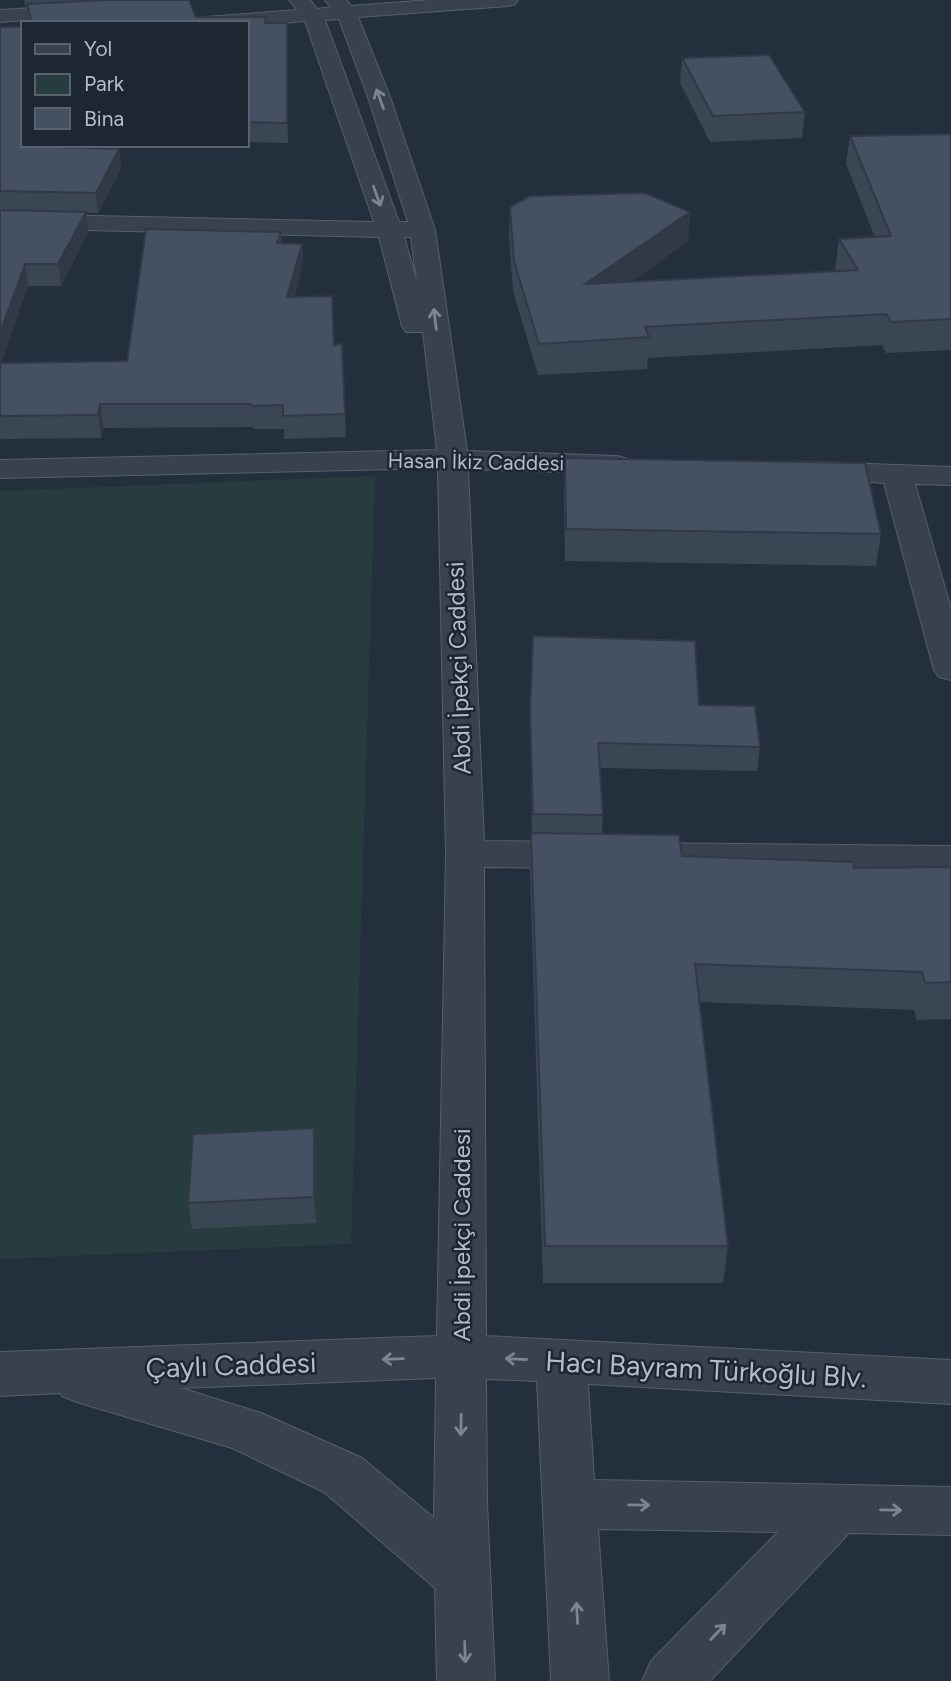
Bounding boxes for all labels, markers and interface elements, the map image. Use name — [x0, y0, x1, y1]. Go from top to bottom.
legend — [21, 21, 248, 147]
text: Yol — [84, 36, 112, 61]
text: Park — [84, 71, 125, 96]
one-way arrow — [373, 88, 386, 110]
text: Bina — [84, 106, 124, 131]
one-way arrow — [372, 184, 384, 206]
one-way arrow — [428, 308, 441, 331]
street label: Hasan İkiz Caddesi — [387, 447, 565, 476]
street label: Abdi İpekçi Caddesi — [440, 561, 477, 775]
street label: Abdi İpekçi Caddesi — [447, 1128, 476, 1342]
street label: Hacı Bayram Türkoğlu Blv. — [544, 1344, 868, 1394]
street label: Çaylı Caddesi — [145, 1345, 317, 1385]
one-way arrow — [382, 1352, 405, 1365]
one-way arrow — [505, 1352, 528, 1365]
one-way arrow — [454, 1413, 468, 1436]
one-way arrow — [627, 1499, 650, 1512]
one-way arrow — [879, 1504, 902, 1517]
one-way arrow — [570, 1602, 583, 1625]
one-way arrow — [710, 1624, 727, 1641]
one-way arrow — [459, 1640, 472, 1663]

